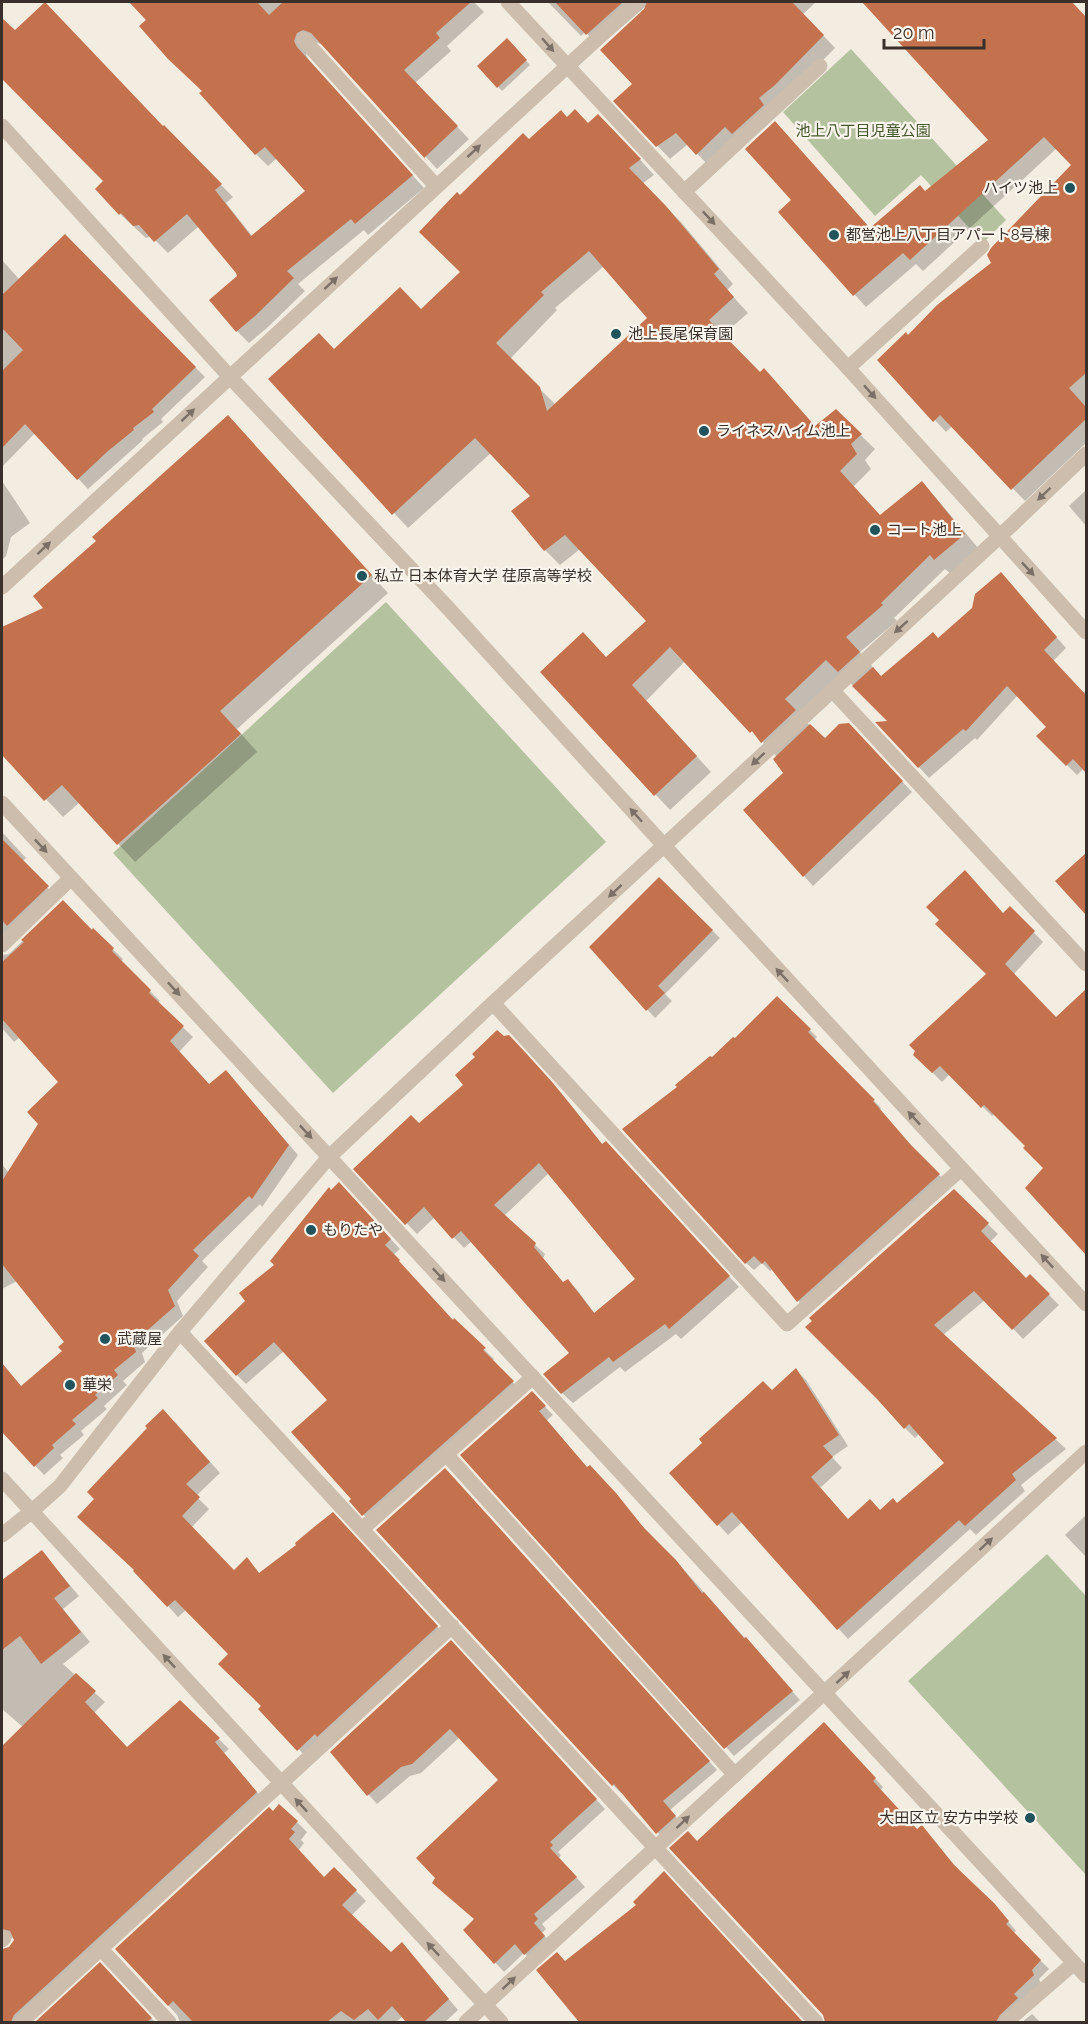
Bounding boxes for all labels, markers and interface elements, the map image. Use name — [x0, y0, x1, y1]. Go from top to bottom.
scale bar — [884, 12, 984, 50]
text: 20 m — [893, 22, 935, 43]
one-way arrow — [541, 37, 554, 52]
park label: 池上八丁目児童公園 — [795, 122, 931, 140]
one-way arrow — [467, 144, 482, 158]
place label: ハイツ池上 — [983, 179, 1058, 197]
marker: ハイツ池上 — [1063, 181, 1077, 195]
one-way arrow — [702, 211, 716, 226]
place label: 都営池上八丁目アパート8号棟 — [846, 226, 1050, 244]
marker: 都営池上八丁目アパート8号棟 — [827, 228, 841, 242]
one-way arrow — [323, 277, 338, 290]
place label: 池上長尾保育園 — [628, 325, 733, 343]
marker: 池上長尾保育園 — [609, 327, 623, 341]
one-way arrow — [863, 384, 876, 399]
one-way arrow — [180, 408, 195, 422]
place label: ライネスハイム池上 — [716, 422, 850, 440]
marker: ライネスハイム池上 — [697, 424, 711, 438]
one-way arrow — [1038, 487, 1052, 501]
place label: コート池上 — [887, 521, 962, 539]
marker: コート池上 — [868, 523, 882, 537]
one-way arrow — [37, 541, 51, 555]
one-way arrow — [1021, 561, 1035, 576]
place label: 私立 日本体育大学 荏原高等学校 — [374, 567, 592, 585]
marker: 私立 日本体育大学 荏原高等学校 — [355, 569, 369, 583]
one-way arrow — [894, 620, 909, 633]
one-way arrow — [750, 752, 765, 766]
one-way arrow — [630, 809, 644, 823]
one-way arrow — [34, 838, 47, 853]
one-way arrow — [607, 884, 622, 898]
one-way arrow — [775, 967, 789, 982]
one-way arrow — [166, 982, 180, 996]
one-way arrow — [907, 1111, 921, 1126]
one-way arrow — [299, 1124, 312, 1139]
place label: もりたや — [323, 1221, 383, 1239]
marker: もりたや — [304, 1223, 318, 1237]
one-way arrow — [1040, 1254, 1054, 1269]
one-way arrow — [431, 1268, 445, 1282]
place label: 武蔵屋 — [117, 1330, 162, 1348]
marker: 武蔵屋 — [98, 1332, 112, 1346]
place label: 華栄 — [82, 1376, 112, 1394]
marker: 華栄 — [63, 1378, 77, 1392]
one-way arrow — [978, 1538, 993, 1551]
one-way arrow — [162, 1654, 176, 1669]
one-way arrow — [835, 1670, 849, 1684]
one-way arrow — [295, 1798, 308, 1813]
place label: 大田区立 安方中学校 — [879, 1809, 1018, 1827]
marker: 大田区立 安方中学校 — [1023, 1811, 1037, 1825]
one-way arrow — [676, 1816, 690, 1830]
one-way arrow — [426, 1941, 440, 1956]
one-way arrow — [501, 1977, 516, 1990]

